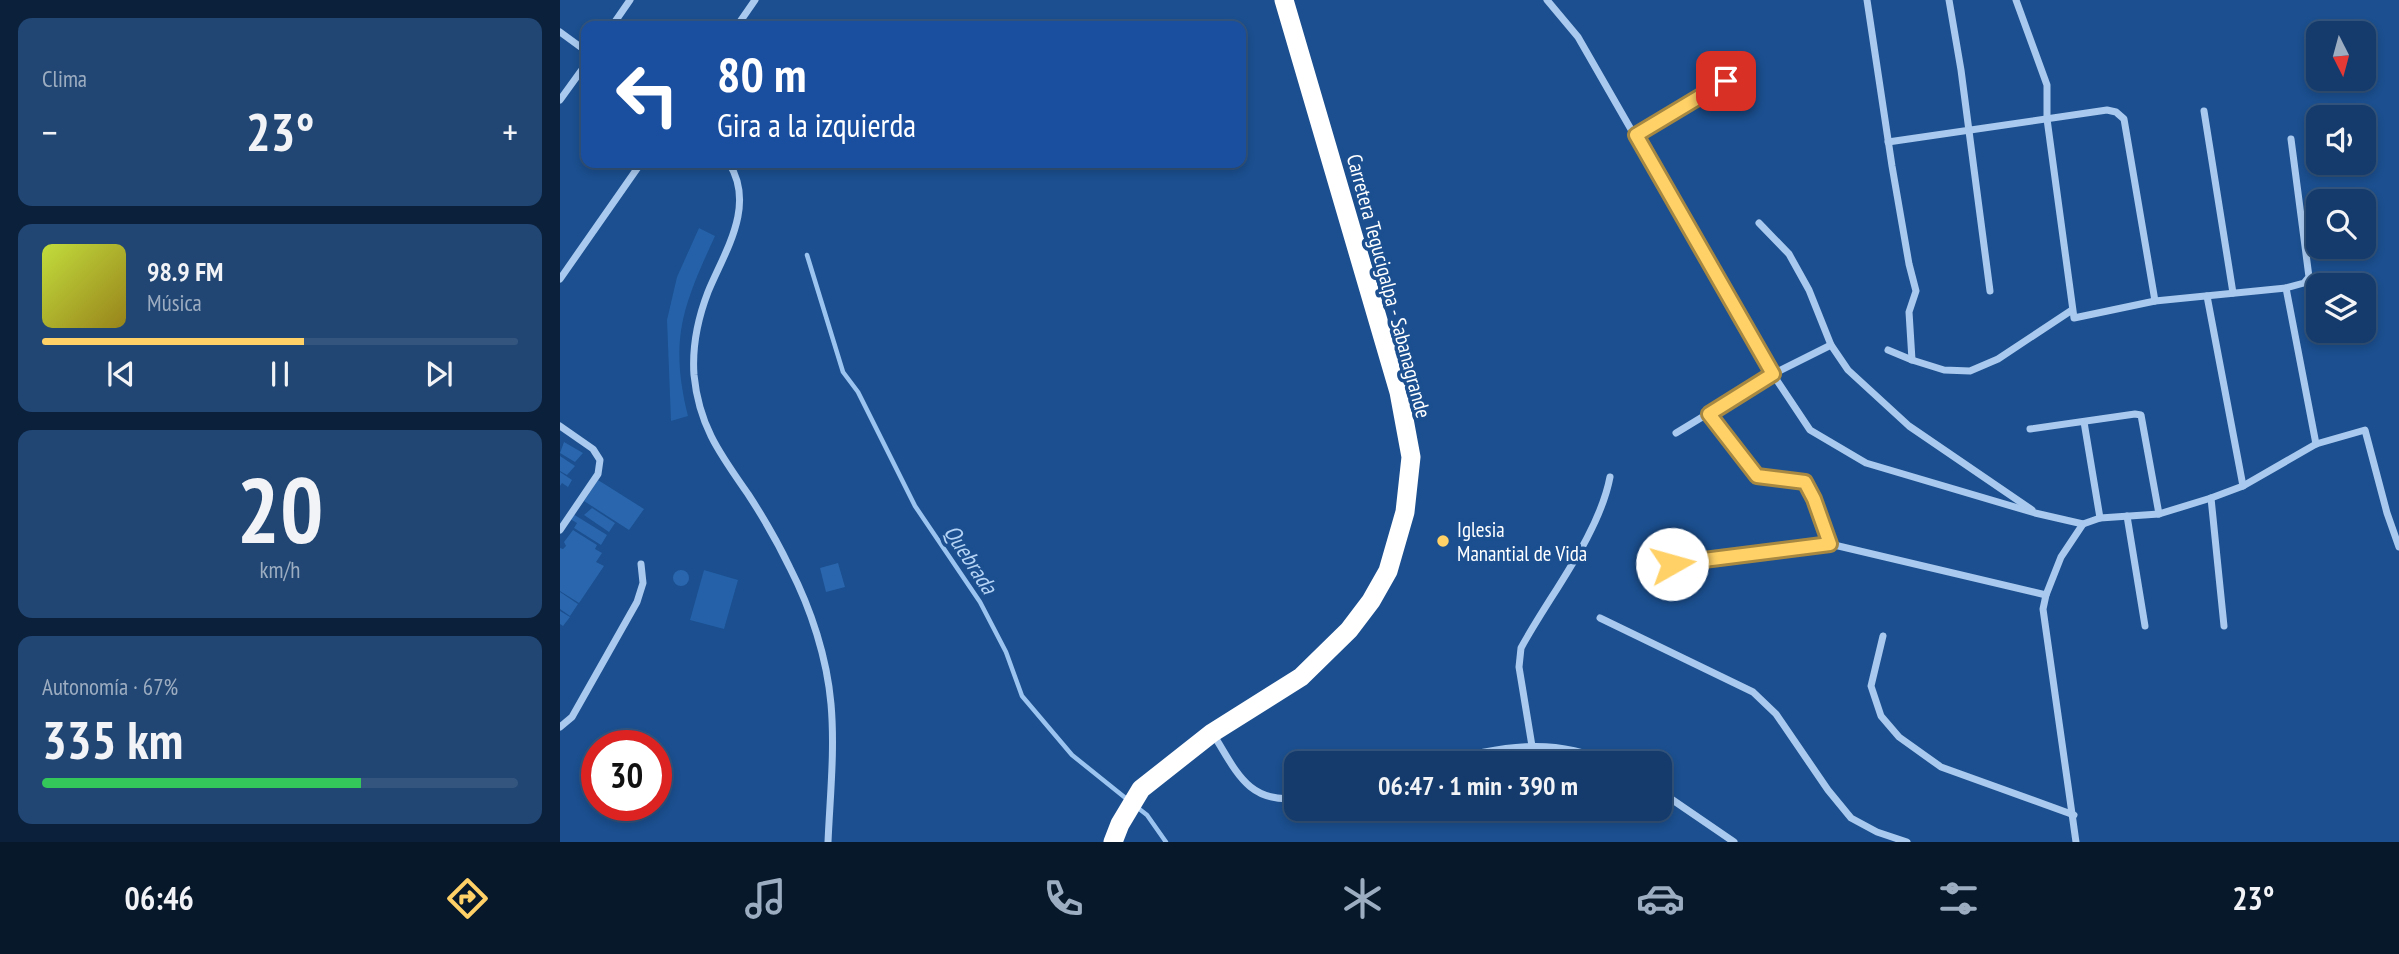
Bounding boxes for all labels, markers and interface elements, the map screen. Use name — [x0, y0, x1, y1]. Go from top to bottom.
north arrow — [2306, 21, 2376, 91]
map controls — [2306, 21, 2376, 343]
text: 80 m — [717, 42, 806, 106]
icon: left — [602, 49, 693, 140]
pin — [1696, 51, 1756, 111]
icon: arrive — [1707, 62, 1745, 100]
text: Clima — [42, 64, 87, 93]
text: 23° — [246, 98, 314, 165]
text: Gira a la izquierda — [717, 104, 916, 146]
button: sound — [2306, 105, 2376, 175]
text: − — [42, 107, 58, 156]
text: + — [502, 107, 518, 156]
street label: Carretera Tegucigalpa - Sabanagrande — [1341, 151, 1437, 421]
button: search — [2306, 189, 2376, 259]
text: 98.9 FM — [147, 255, 223, 288]
button: layers — [2306, 273, 2376, 343]
text: Música — [147, 288, 202, 317]
icon: previous — [102, 355, 140, 393]
icon: pause — [261, 355, 299, 393]
icon: next — [420, 355, 458, 393]
text: 20 — [237, 450, 324, 568]
place label: Iglesia Manantial de Vida — [1457, 516, 1587, 567]
water label: Quebrada — [938, 519, 1005, 601]
position arrow — [1635, 527, 1709, 601]
marker: Iglesia Manantial de Vida — [1435, 533, 1451, 549]
text: km/h — [260, 555, 300, 584]
text: Autonomía · 67% — [42, 672, 178, 701]
text: 335 km — [42, 706, 183, 773]
speed limit sign: 30 — [581, 730, 672, 821]
text: 06:47 · 1 min · 390 m — [1378, 769, 1578, 802]
icon: directions — [443, 874, 492, 923]
icon: music — [741, 874, 790, 923]
icon: phone — [1039, 874, 1088, 923]
icon: climate — [1338, 874, 1387, 923]
icon: car — [1636, 874, 1685, 923]
icon: filters — [1934, 874, 1983, 923]
text: 06:46 — [125, 877, 194, 919]
text: 23° — [2232, 877, 2274, 919]

